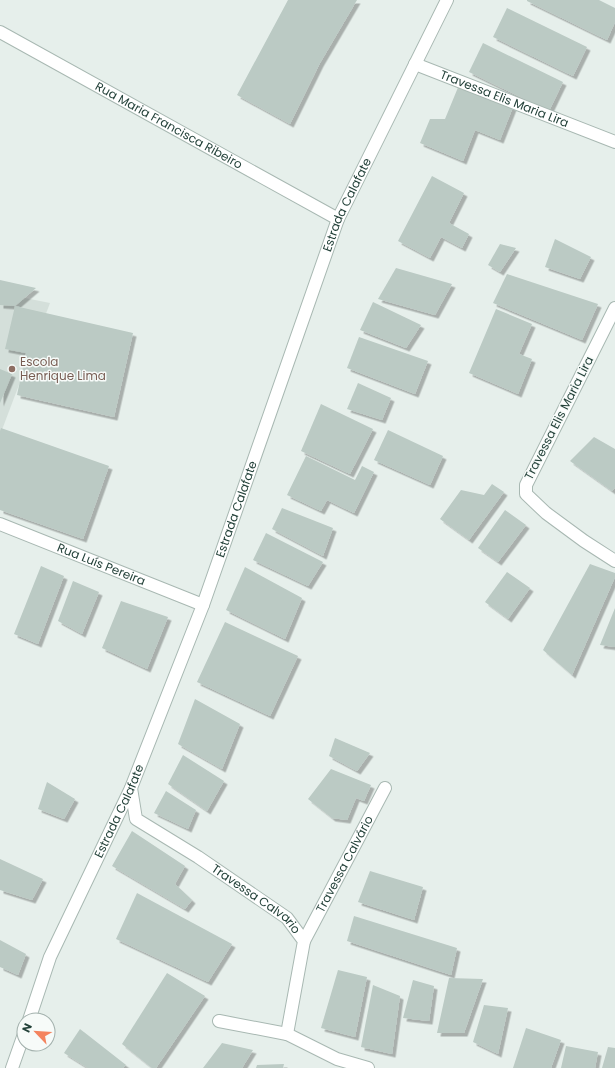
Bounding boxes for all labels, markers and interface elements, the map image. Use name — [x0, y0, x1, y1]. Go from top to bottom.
street label: Travessa Elis Maria Lira — [438, 66, 571, 131]
street label: Rua Maria Francisca Ribeiro — [92, 77, 246, 173]
street label: Estrada Calafate — [318, 155, 375, 254]
place label: Escola Henrique Lima — [20, 353, 106, 384]
street label: Travessa Elis Maria Lira — [520, 353, 597, 482]
marker: Escola Henrique Lima — [7, 364, 17, 374]
street label: Estrada Calafate — [211, 458, 261, 560]
street label: Rua Luís Pereira — [55, 539, 148, 589]
street label: Estrada Calafate — [90, 762, 148, 860]
street label: Travessa Calvário — [312, 812, 377, 915]
street label: Travessa Calvario — [208, 860, 305, 937]
north arrow — [16, 1012, 56, 1052]
text: N — [18, 1021, 36, 1035]

